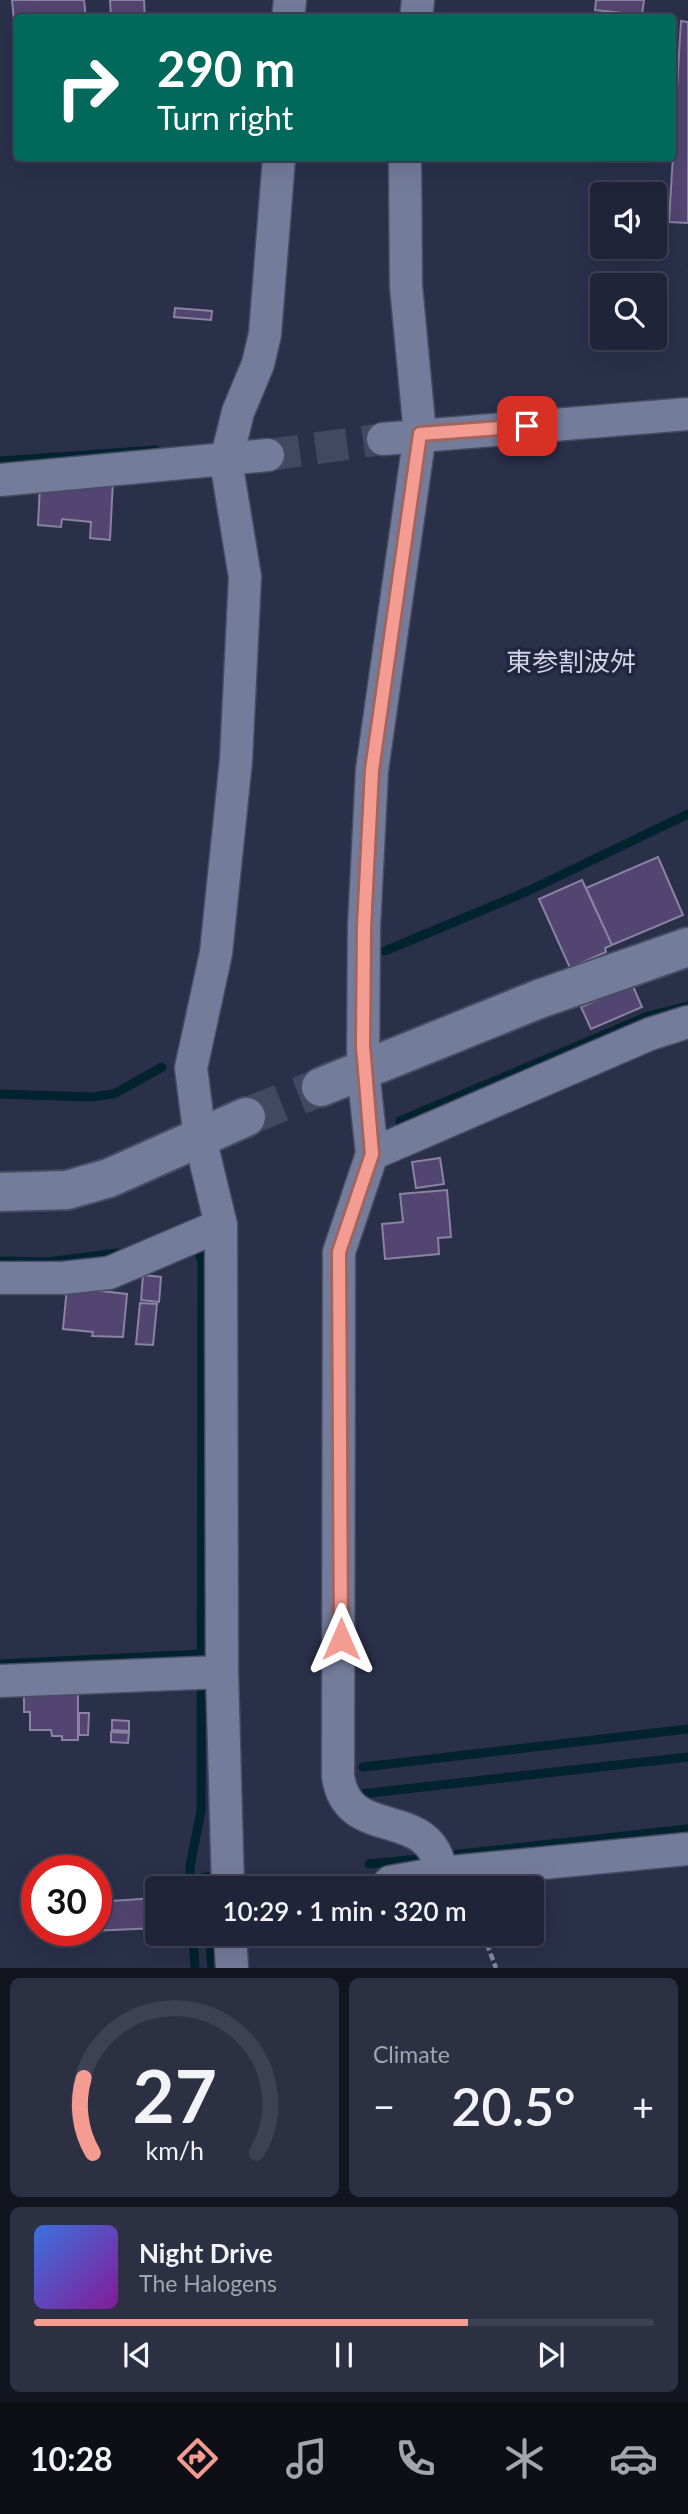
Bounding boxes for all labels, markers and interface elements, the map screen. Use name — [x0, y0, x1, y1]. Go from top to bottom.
text: 290 m — [157, 39, 295, 97]
icon: right — [42, 42, 133, 133]
text: Turn right — [157, 98, 293, 137]
map controls — [590, 182, 667, 350]
button: sound — [590, 182, 667, 259]
button: search — [590, 273, 667, 350]
pin — [497, 396, 557, 456]
icon: arrive — [508, 407, 546, 445]
district label: 東参割波舛 — [506, 645, 636, 677]
position arrow — [304, 1602, 378, 1676]
speed limit sign: 30 — [21, 1855, 112, 1946]
text: 10:29 · 1 min · 320 m — [222, 1895, 467, 1927]
text: Climate — [373, 2040, 450, 2068]
text: 27 — [132, 2052, 217, 2140]
text: 20.5° — [451, 2075, 576, 2137]
text: − — [373, 2083, 395, 2129]
text: + — [632, 2083, 654, 2129]
text: km/h — [145, 2135, 204, 2165]
text: Night Drive — [139, 2237, 273, 2269]
text: The Halogens — [139, 2269, 277, 2297]
icon: previous — [118, 2336, 156, 2374]
icon: pause — [325, 2336, 363, 2374]
icon: next — [532, 2336, 570, 2374]
icon: directions — [173, 2434, 222, 2483]
icon: music — [282, 2434, 331, 2483]
icon: phone — [391, 2434, 440, 2483]
icon: climate — [500, 2434, 549, 2483]
icon: car — [609, 2434, 658, 2483]
text: 10:28 — [30, 2439, 113, 2478]

